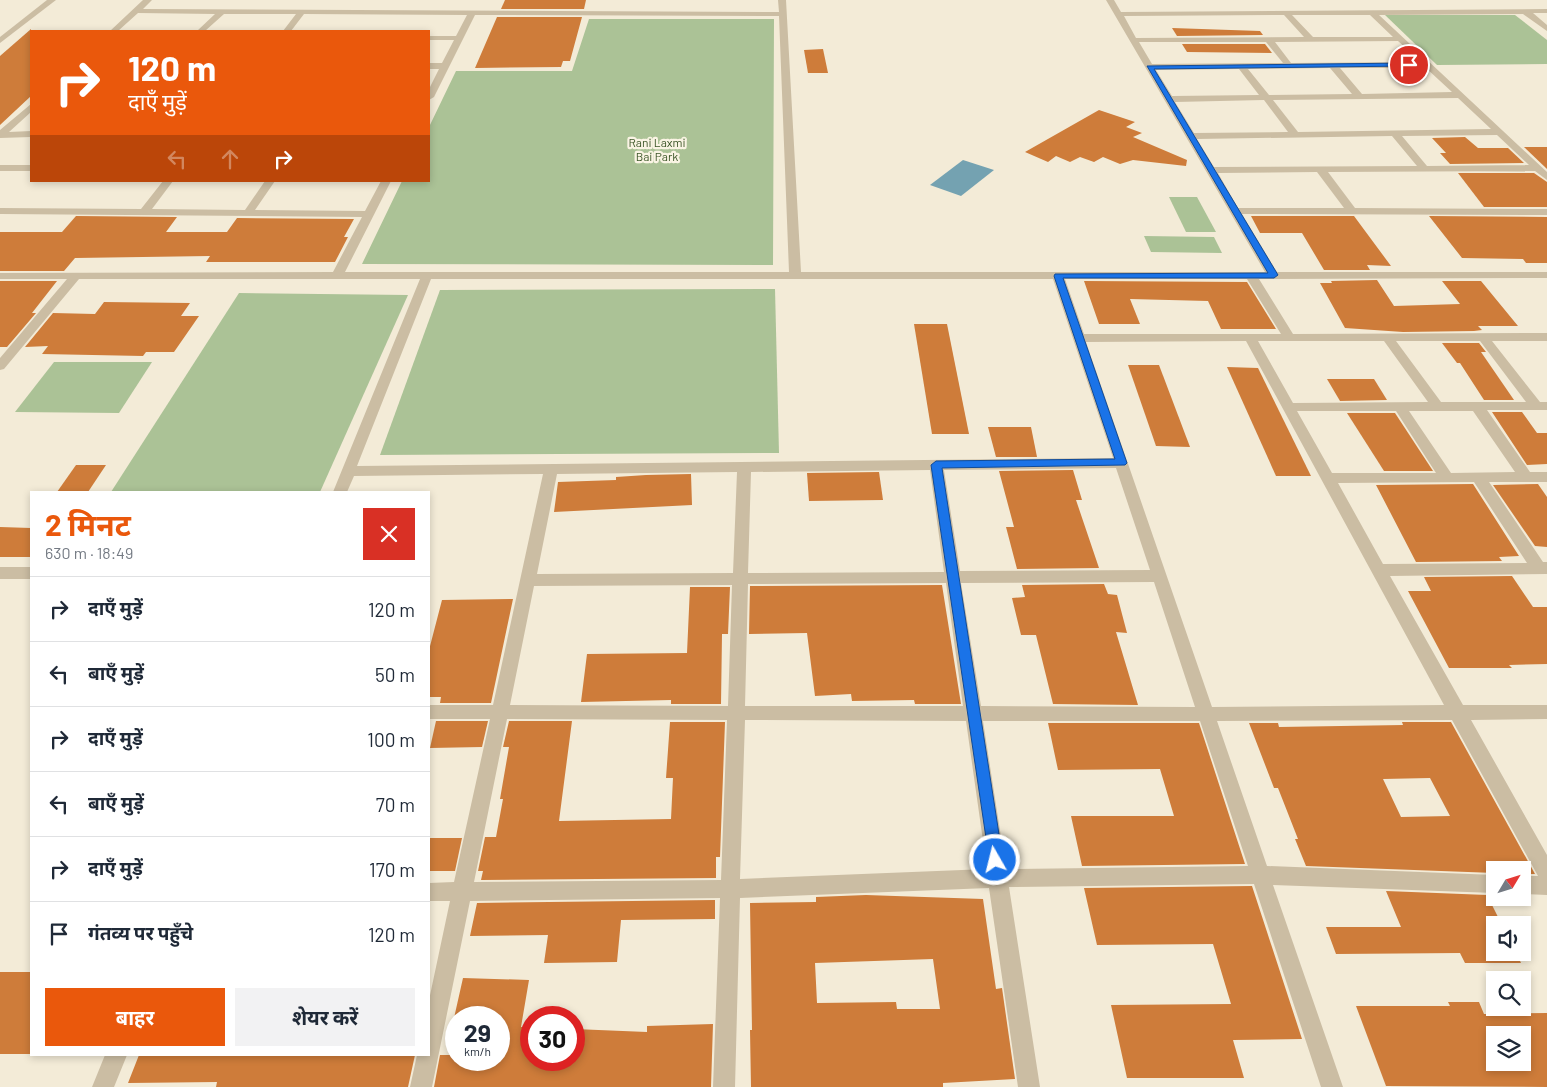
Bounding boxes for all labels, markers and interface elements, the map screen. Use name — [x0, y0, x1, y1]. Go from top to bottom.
pin — [1388, 44, 1430, 86]
text: 120 m — [128, 46, 216, 88]
icon: right — [45, 50, 110, 115]
icon: arrive — [1395, 51, 1423, 79]
text: दाएँ मुड़ें — [128, 88, 187, 114]
park label: Rani Laxmi Bai Park — [628, 135, 686, 163]
icon: left — [163, 145, 191, 173]
icon: ahead — [216, 145, 244, 173]
icon: right — [269, 145, 297, 173]
text: 2 मिनट — [45, 506, 131, 542]
button: close — [363, 508, 415, 560]
text: 630 m · 18:49 — [45, 543, 133, 562]
icon: right — [45, 595, 73, 623]
text: दाएँ मुड़ें — [88, 596, 143, 619]
text: 120 m — [368, 598, 415, 621]
icon: left — [45, 660, 73, 688]
text: बाएँ मुड़ें — [88, 661, 144, 684]
text: 50 m — [375, 663, 415, 686]
icon: right — [45, 725, 73, 753]
text: दाएँ मुड़ें — [88, 726, 143, 749]
text: 100 m — [367, 728, 415, 751]
icon: left — [45, 790, 73, 818]
text: बाएँ मुड़ें — [88, 791, 144, 814]
text: 70 m — [376, 793, 415, 816]
position arrow — [968, 833, 1020, 885]
icon: right — [45, 855, 73, 883]
text: दाएँ मुड़ें — [88, 856, 143, 879]
text: 170 m — [369, 858, 415, 881]
north arrow — [1486, 861, 1531, 906]
map controls — [1486, 861, 1531, 1071]
button: sound — [1486, 916, 1531, 961]
icon: arrive — [45, 920, 73, 948]
text: गंतव्य पर पहुँचे — [88, 921, 193, 944]
text: 120 m — [368, 923, 415, 946]
button: search — [1486, 971, 1531, 1016]
button: बाहर — [45, 988, 225, 1046]
button: शेयर करें — [235, 988, 415, 1046]
speed limit sign: 30 — [520, 1006, 585, 1071]
text: 29 — [464, 1017, 491, 1047]
button: layers — [1486, 1026, 1531, 1071]
text: km/h — [464, 1044, 491, 1058]

